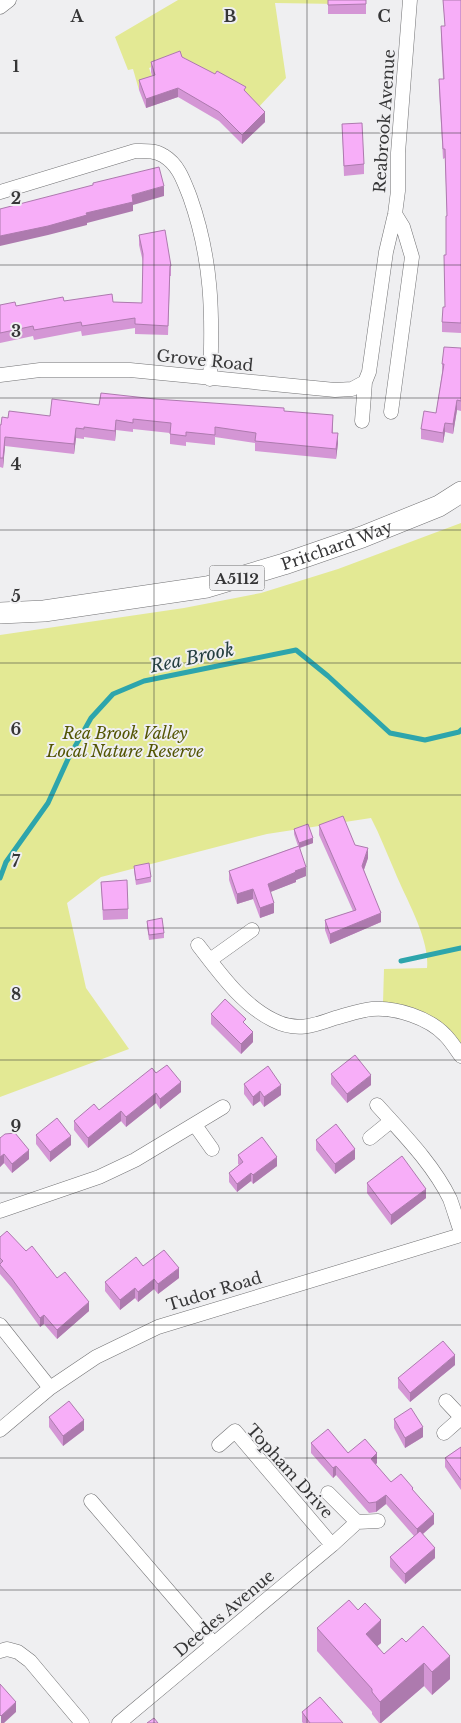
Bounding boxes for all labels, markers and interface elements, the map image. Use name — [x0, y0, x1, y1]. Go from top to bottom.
text: A — [70, 6, 85, 26]
text: B — [224, 6, 237, 26]
text: C — [377, 6, 391, 26]
street label: Reabrook Avenue — [369, 49, 399, 193]
text: 1 — [13, 56, 20, 76]
text: 2 — [11, 188, 21, 208]
text: 3 — [11, 321, 21, 341]
street label: Grove Road — [156, 345, 255, 375]
text: 4 — [11, 454, 21, 474]
street label: Pritchard Way — [278, 516, 396, 574]
road number: A5112 — [210, 566, 264, 590]
text: 5 — [11, 586, 21, 606]
water label: Rea Brook — [147, 638, 236, 678]
text: 6 — [11, 719, 22, 739]
park label: Rea Brook Valley Local Nature Reserve — [45, 723, 204, 761]
text: 7 — [12, 851, 21, 871]
text: 8 — [11, 984, 21, 1004]
text: 9 — [11, 1116, 22, 1136]
street label: Tudor Road — [164, 1267, 264, 1315]
street label: Topham Drive — [242, 1420, 338, 1522]
street label: Deedes Avenue — [170, 1565, 278, 1661]

